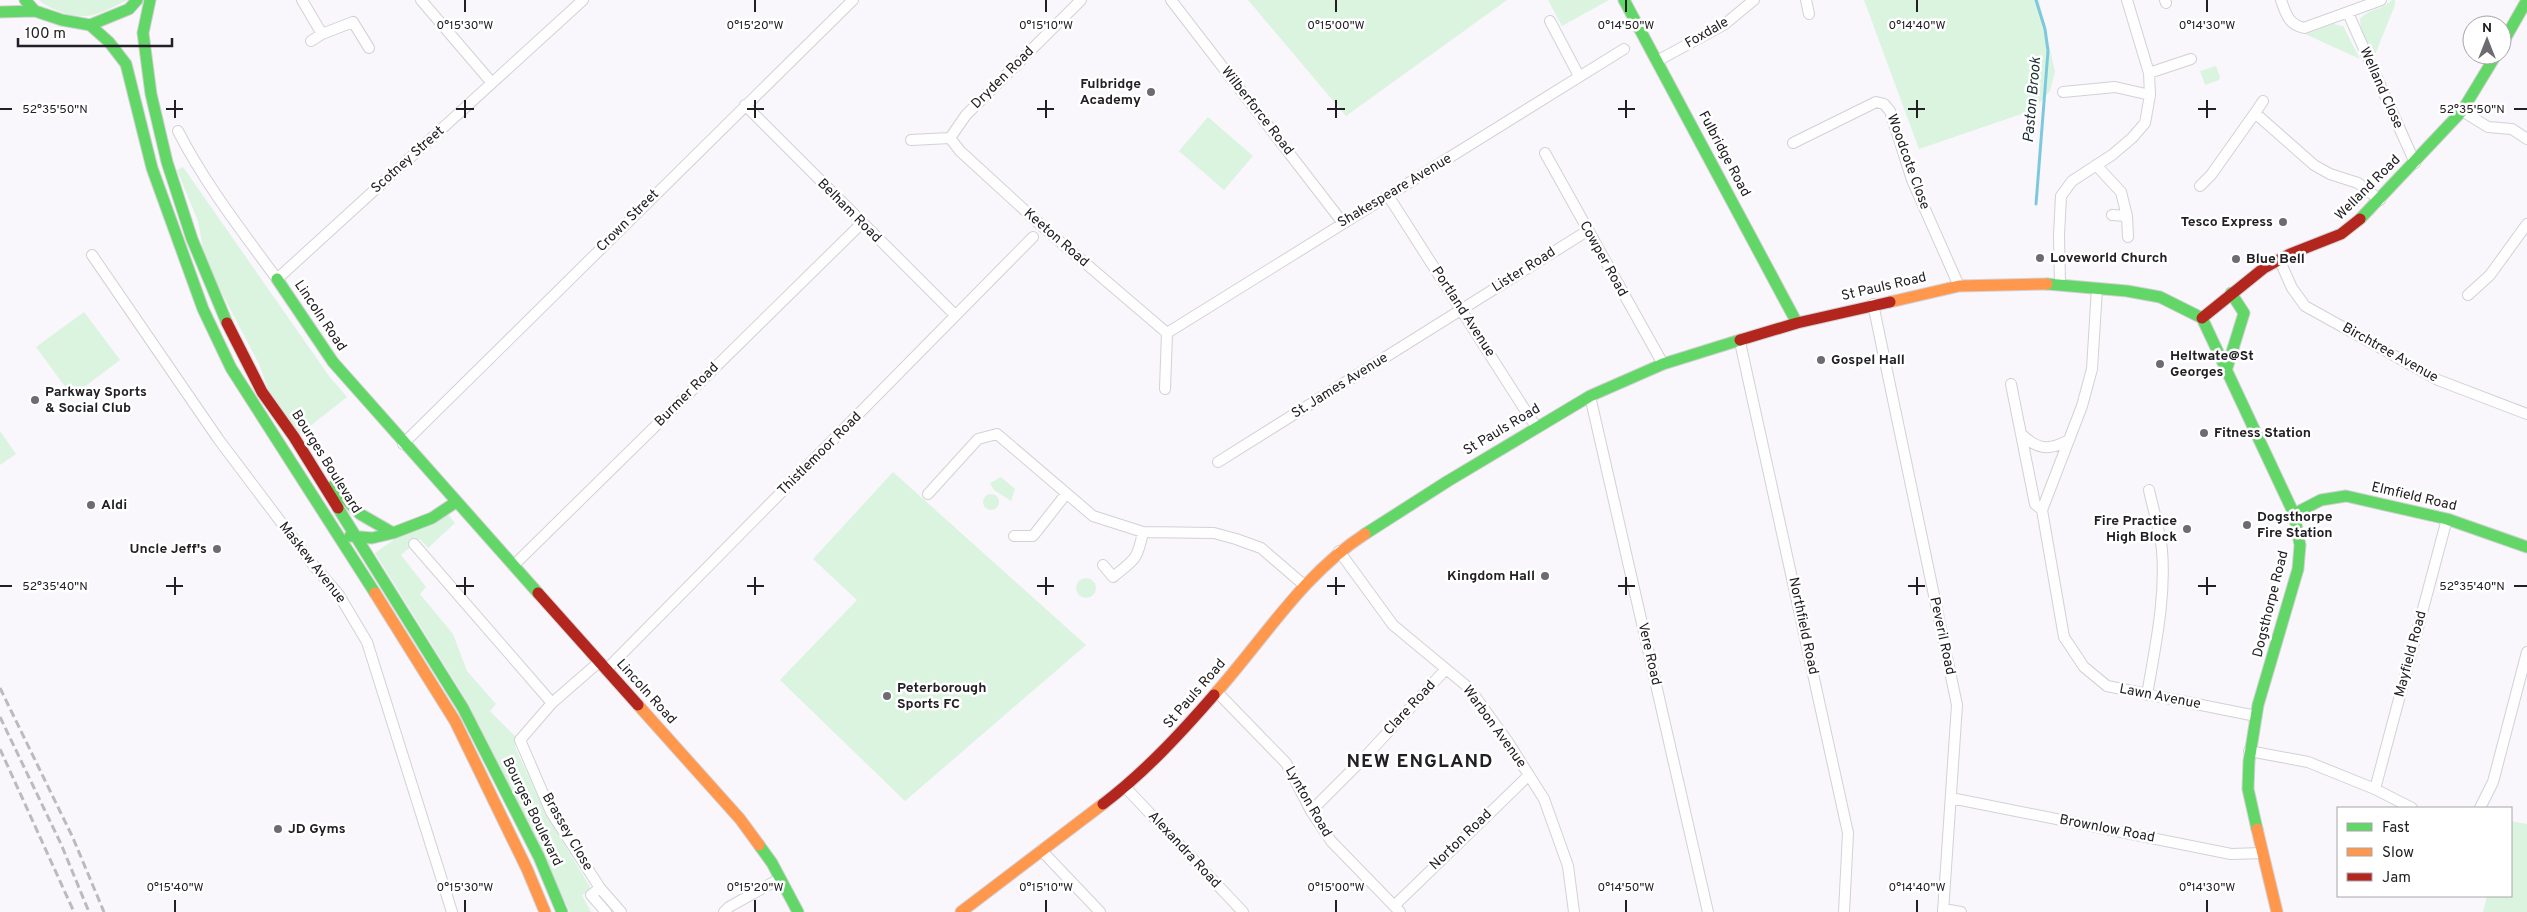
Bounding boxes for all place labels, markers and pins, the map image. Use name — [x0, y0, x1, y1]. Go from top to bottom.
place label: Fulbridge Academy — [1080, 76, 1141, 109]
marker: Fulbridge Academy — [1145, 86, 1157, 98]
place label: Tesco Express — [2181, 214, 2273, 231]
marker: Tesco Express — [2277, 216, 2289, 228]
place label: Loveworld Church — [2050, 250, 2168, 267]
place label: Blue Bell — [2246, 251, 2305, 268]
marker: Loveworld Church — [2034, 252, 2046, 264]
marker: Blue Bell — [2230, 253, 2242, 265]
place label: Heltwate@St Georges — [2170, 348, 2254, 381]
place label: Gospel Hall — [1831, 352, 1905, 369]
marker: Gospel Hall — [1815, 354, 1827, 366]
marker: Heltwate@St Georges — [2154, 358, 2166, 370]
place label: Parkway Sports & Social Club — [45, 384, 147, 417]
marker: Parkway Sports & Social Club — [29, 394, 41, 406]
place label: Fitness Station — [2214, 425, 2311, 442]
marker: Fitness Station — [2198, 427, 2210, 439]
place label: Aldi — [101, 497, 127, 514]
marker: Aldi — [85, 499, 97, 511]
place label: Dogsthorpe Fire Station — [2257, 509, 2333, 542]
place label: Fire Practice High Block — [2094, 513, 2177, 546]
marker: Dogsthorpe Fire Station — [2241, 519, 2253, 531]
marker: Fire Practice High Block — [2181, 523, 2193, 535]
place label: Uncle Jeff's — [129, 541, 207, 558]
marker: Uncle Jeff's — [211, 543, 223, 555]
place label: Kingdom Hall — [1447, 568, 1535, 585]
marker: Kingdom Hall — [1539, 570, 1551, 582]
place label: Peterborough Sports FC — [897, 680, 986, 713]
marker: Peterborough Sports FC — [881, 690, 893, 702]
place label: JD Gyms — [288, 821, 346, 838]
marker: JD Gyms — [272, 823, 284, 835]

